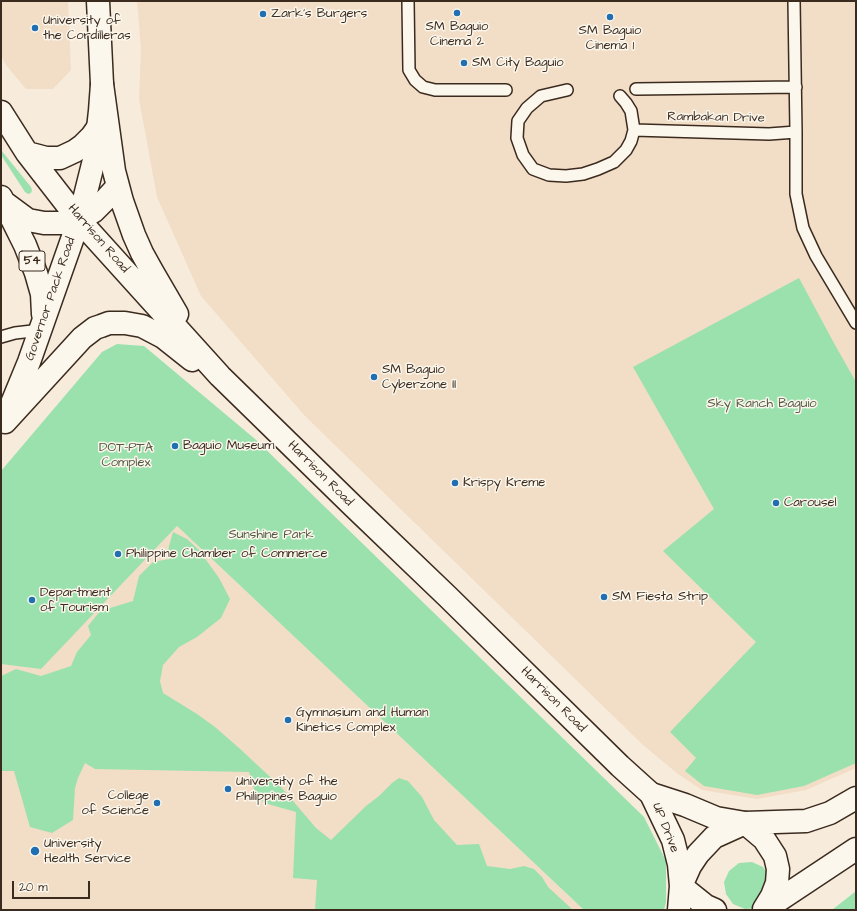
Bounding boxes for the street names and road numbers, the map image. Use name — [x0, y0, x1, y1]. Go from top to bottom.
street label: Rambakan Drive — [667, 109, 765, 127]
street label: Harrison Road — [64, 201, 132, 277]
street label: Governor Pack Road — [23, 235, 79, 363]
road number: 54 — [19, 251, 45, 271]
street label: Harrison Road — [284, 438, 356, 510]
street label: Harrison Road — [517, 664, 589, 736]
street label: UP Drive — [648, 801, 682, 855]

